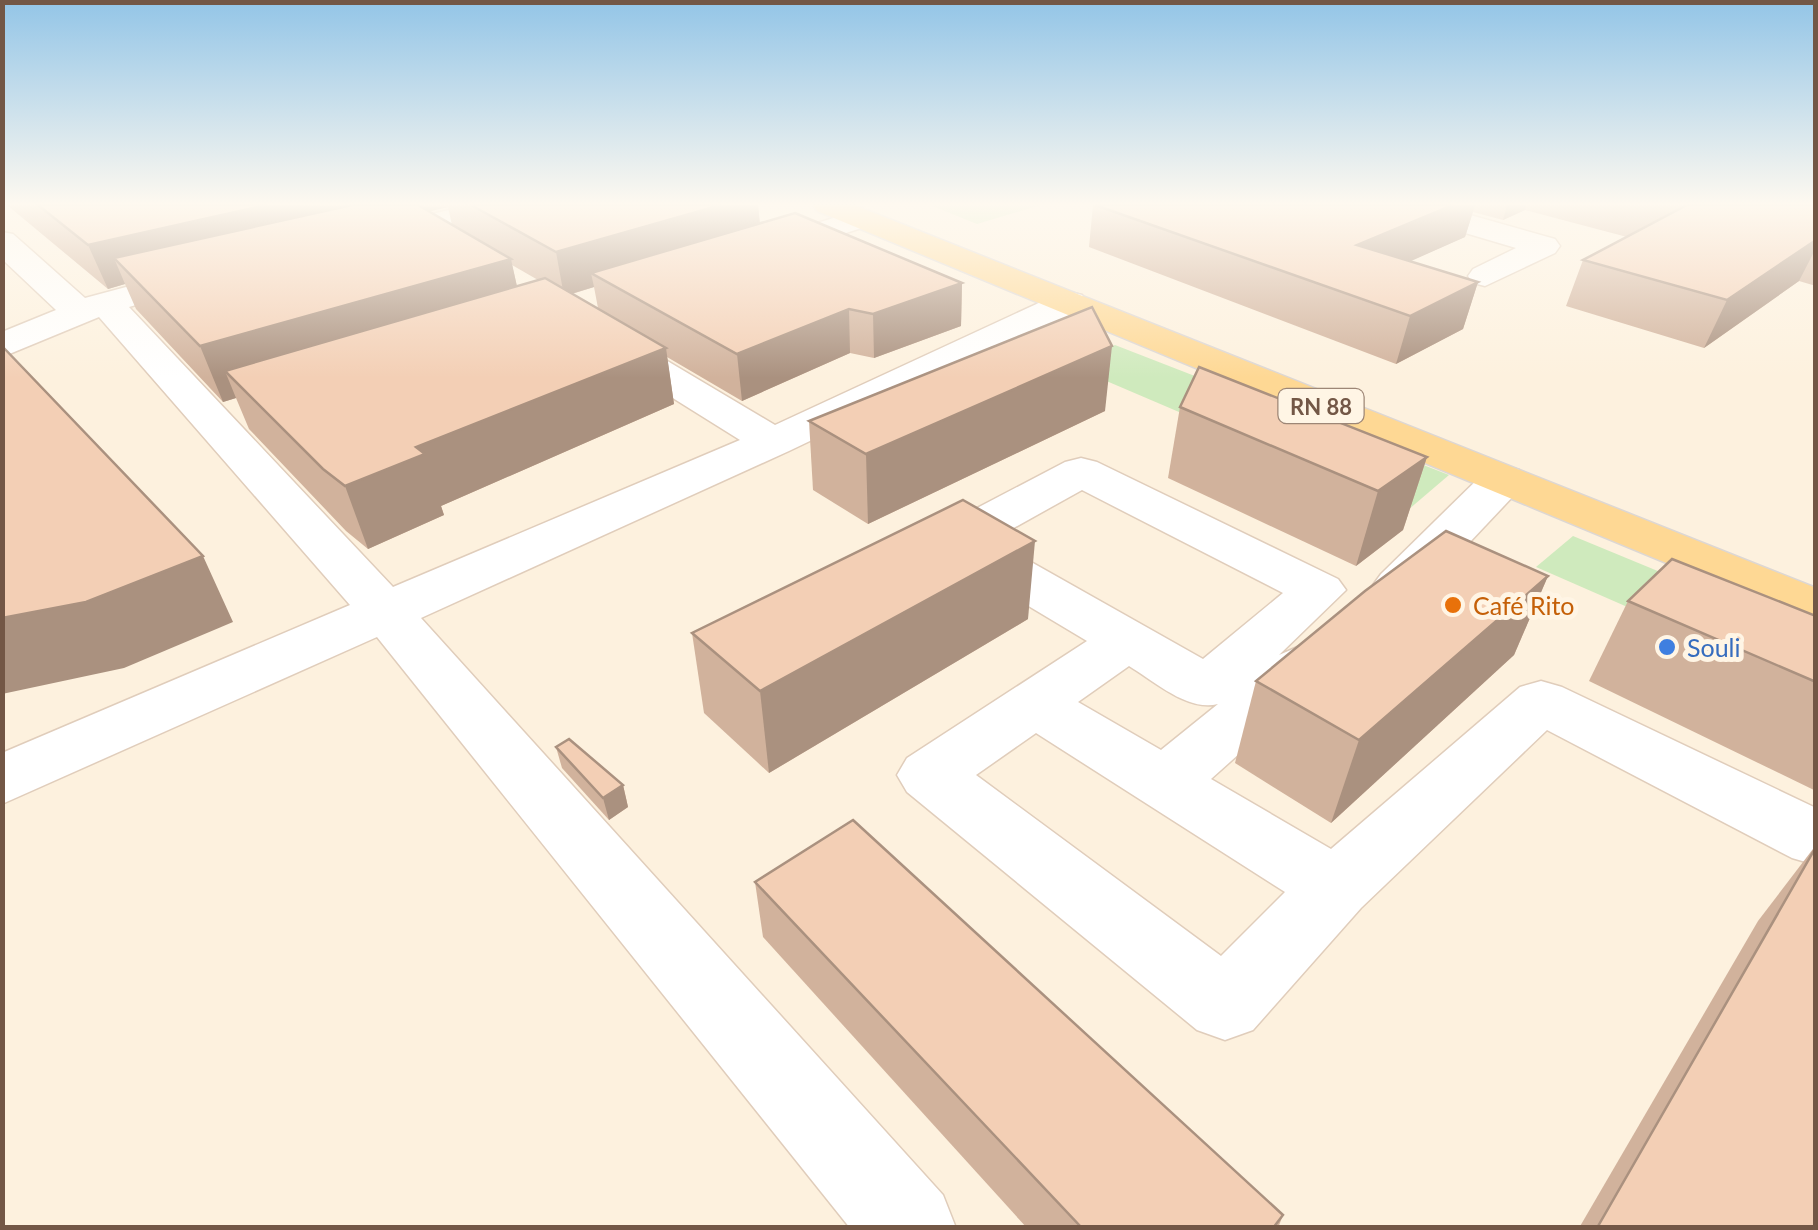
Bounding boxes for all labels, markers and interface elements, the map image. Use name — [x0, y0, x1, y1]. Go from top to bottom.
road number: RN 88 — [1278, 389, 1364, 423]
place label: Café Rito — [1473, 590, 1574, 620]
marker: Café Rito — [1442, 594, 1464, 616]
place label: Souli — [1687, 632, 1741, 662]
marker: Souli — [1656, 636, 1678, 658]

